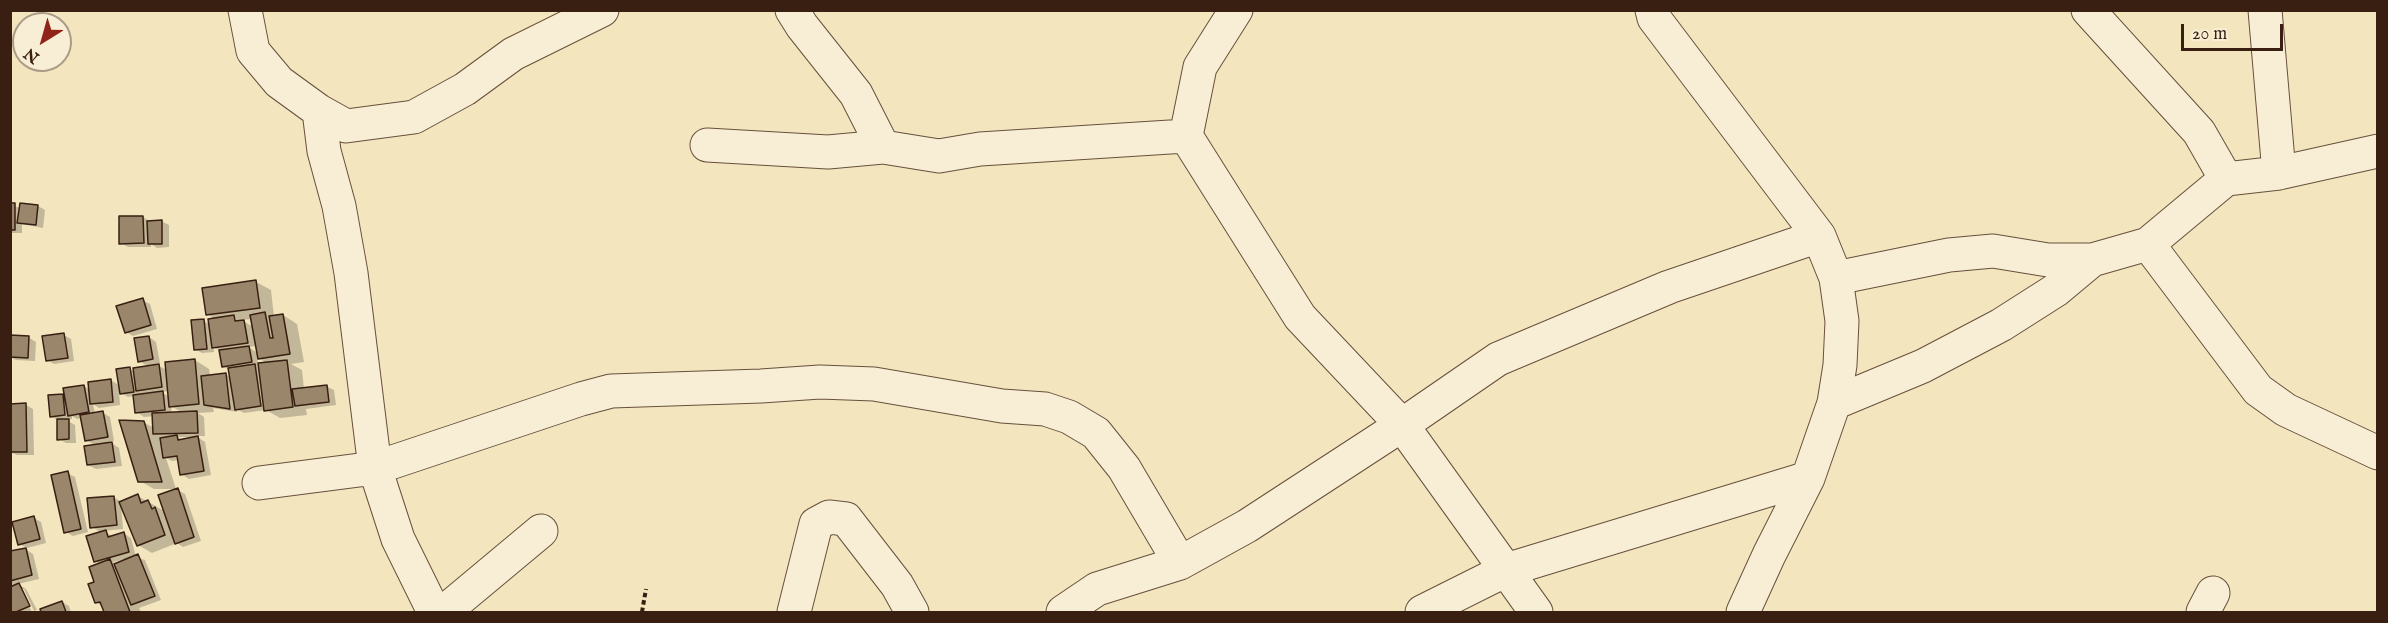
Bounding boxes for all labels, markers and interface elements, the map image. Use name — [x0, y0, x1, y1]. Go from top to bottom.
north arrow — [12, 12, 72, 72]
scale bar — [2184, 12, 2286, 50]
text: 20 m — [2192, 23, 2227, 46]
text: N — [21, 43, 44, 67]

